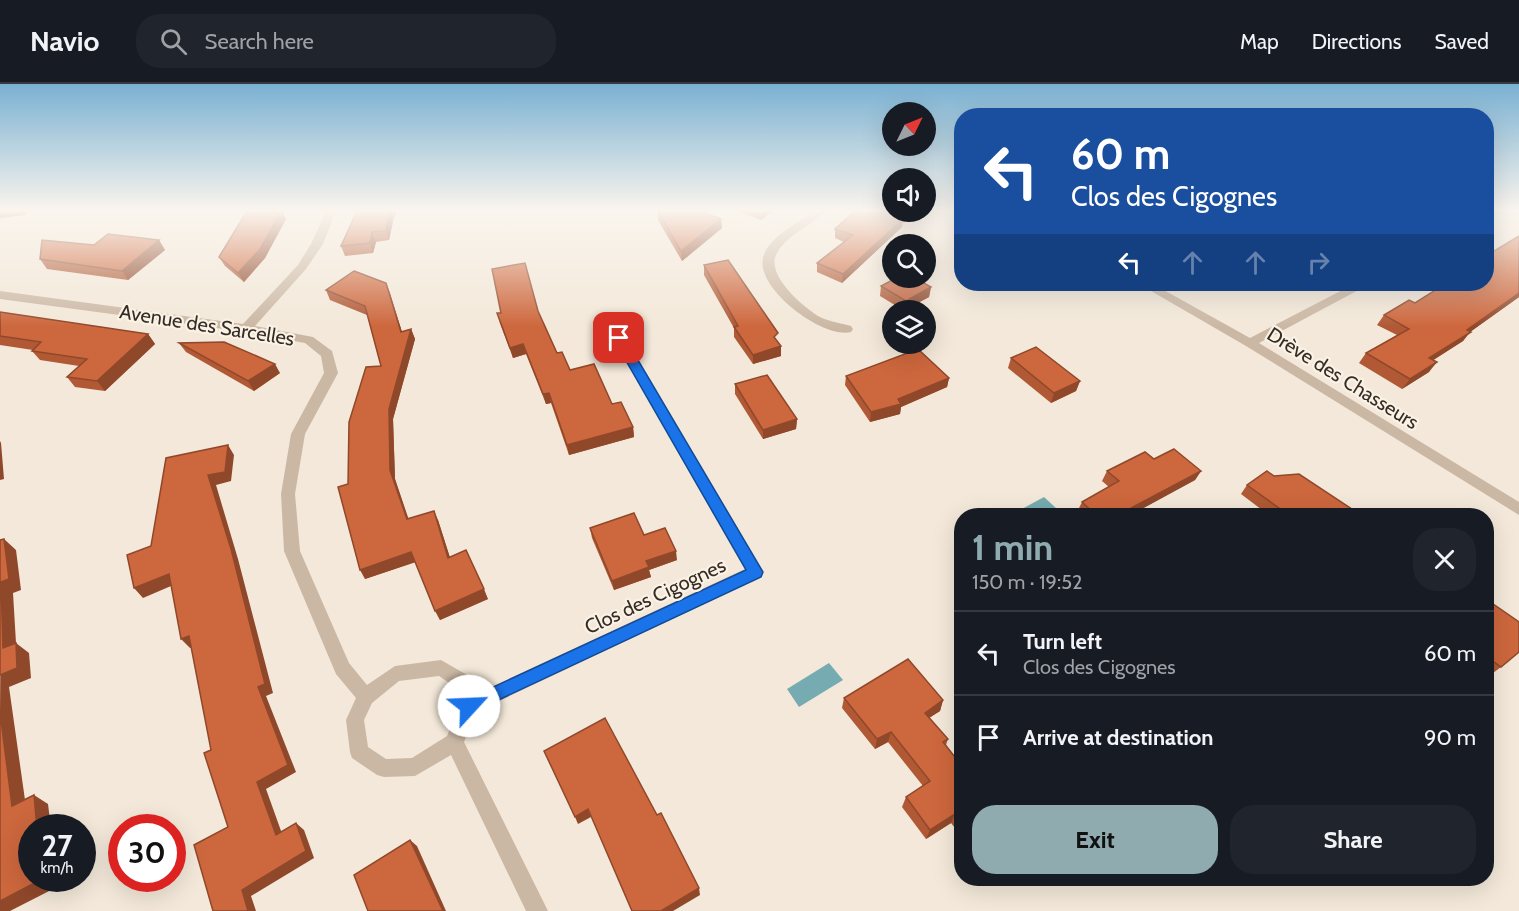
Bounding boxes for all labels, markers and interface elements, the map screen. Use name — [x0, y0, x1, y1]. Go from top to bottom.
search box — [136, 14, 556, 68]
text: Navio — [30, 24, 100, 58]
icon: search — [157, 25, 190, 58]
text: Search here — [205, 28, 314, 55]
text: Map — [1240, 29, 1279, 54]
text: Directions — [1312, 29, 1401, 54]
text: Saved — [1434, 29, 1489, 54]
north arrow — [882, 102, 936, 156]
map controls — [882, 102, 936, 354]
text: 60 m — [1071, 128, 1170, 180]
icon: left — [972, 132, 1050, 210]
button: sound — [882, 168, 936, 222]
text: Clos des Cigognes — [1071, 180, 1277, 213]
button: search — [882, 234, 936, 288]
icon: left — [1113, 246, 1146, 279]
icon: ahead — [1176, 246, 1209, 279]
icon: ahead — [1239, 246, 1272, 279]
icon: right — [1302, 246, 1335, 279]
street label: Avenue des Sarcelles — [118, 299, 296, 351]
button: layers — [882, 300, 936, 354]
pin — [593, 312, 644, 363]
icon: arrive — [602, 321, 635, 354]
street label: Drève des Chasseurs — [1263, 322, 1423, 434]
text: 1 min — [972, 525, 1053, 569]
button: close — [1413, 528, 1476, 591]
street label: Clos des Cigognes — [581, 553, 729, 639]
text: 150 m · 19:52 — [972, 570, 1082, 594]
text: Turn left — [1023, 628, 1102, 655]
icon: left — [972, 637, 1005, 670]
text: 60 m — [1424, 640, 1476, 667]
text: Clos des Cigognes — [1023, 655, 1176, 679]
position arrow — [437, 674, 501, 738]
icon: arrive — [972, 721, 1005, 754]
text: Arrive at destination — [1023, 724, 1213, 751]
text: 90 m — [1424, 724, 1476, 751]
button: Exit — [972, 805, 1218, 874]
button: Share — [1230, 805, 1476, 874]
speed limit sign: 30 — [108, 814, 186, 892]
text: 27 — [41, 827, 73, 864]
text: km/h — [41, 859, 73, 877]

